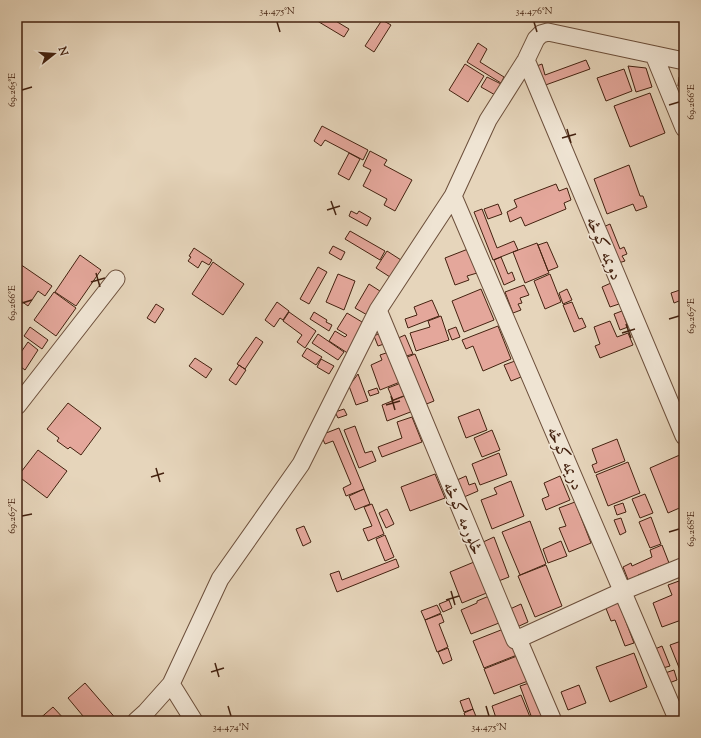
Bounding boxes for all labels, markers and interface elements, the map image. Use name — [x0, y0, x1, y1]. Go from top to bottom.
text: 34.475°N — [259, 4, 295, 19]
text: 34.476°N — [515, 4, 553, 19]
north arrow — [34, 34, 74, 74]
text: N — [53, 44, 72, 58]
text: 69.265°E — [5, 73, 20, 107]
text: 69.266°E — [684, 84, 699, 120]
street label: دویمه کوڅه — [579, 213, 627, 284]
text: 69.266°E — [5, 285, 20, 321]
text: 69.267°E — [684, 298, 699, 334]
street label: دریمه کوڅه — [540, 423, 588, 494]
street label: څلورمه کوڅه — [436, 479, 488, 559]
text: 69.267°E — [5, 498, 20, 534]
text: 69.268°E — [684, 511, 699, 547]
text: 34.474°N — [213, 720, 249, 735]
text: 34.475°N — [471, 720, 507, 735]

